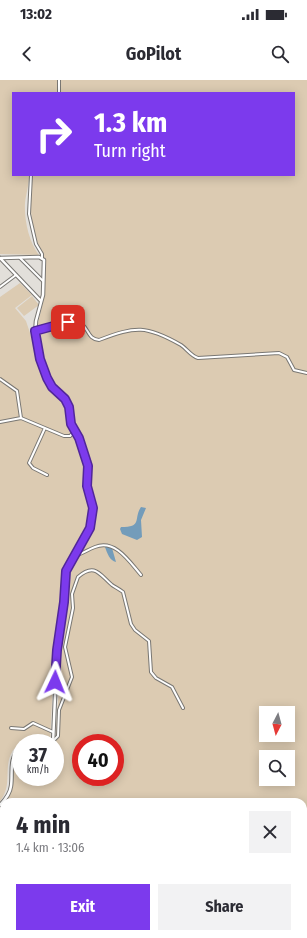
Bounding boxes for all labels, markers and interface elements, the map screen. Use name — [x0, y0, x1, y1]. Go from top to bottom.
text: 13:02 — [20, 5, 52, 23]
icon: back — [16, 43, 38, 65]
text: GoPilot — [126, 43, 181, 65]
icon: search — [269, 43, 291, 65]
text: 1.3 km — [94, 106, 167, 139]
icon: right — [28, 108, 80, 160]
text: Turn right — [94, 140, 166, 162]
pin — [51, 305, 85, 339]
icon: arrive — [57, 311, 79, 333]
position arrow — [34, 661, 76, 703]
north arrow — [259, 706, 295, 742]
map controls — [259, 706, 295, 786]
speed limit sign: 40 — [72, 734, 124, 786]
text: 37 — [29, 743, 47, 767]
button: search — [259, 750, 295, 786]
text: km/h — [27, 764, 49, 776]
text: 4 min — [16, 811, 70, 839]
button: close — [249, 811, 291, 853]
text: 1.4 km · 13:06 — [16, 840, 85, 855]
button: Exit — [16, 884, 150, 930]
button: Share — [158, 884, 291, 930]

